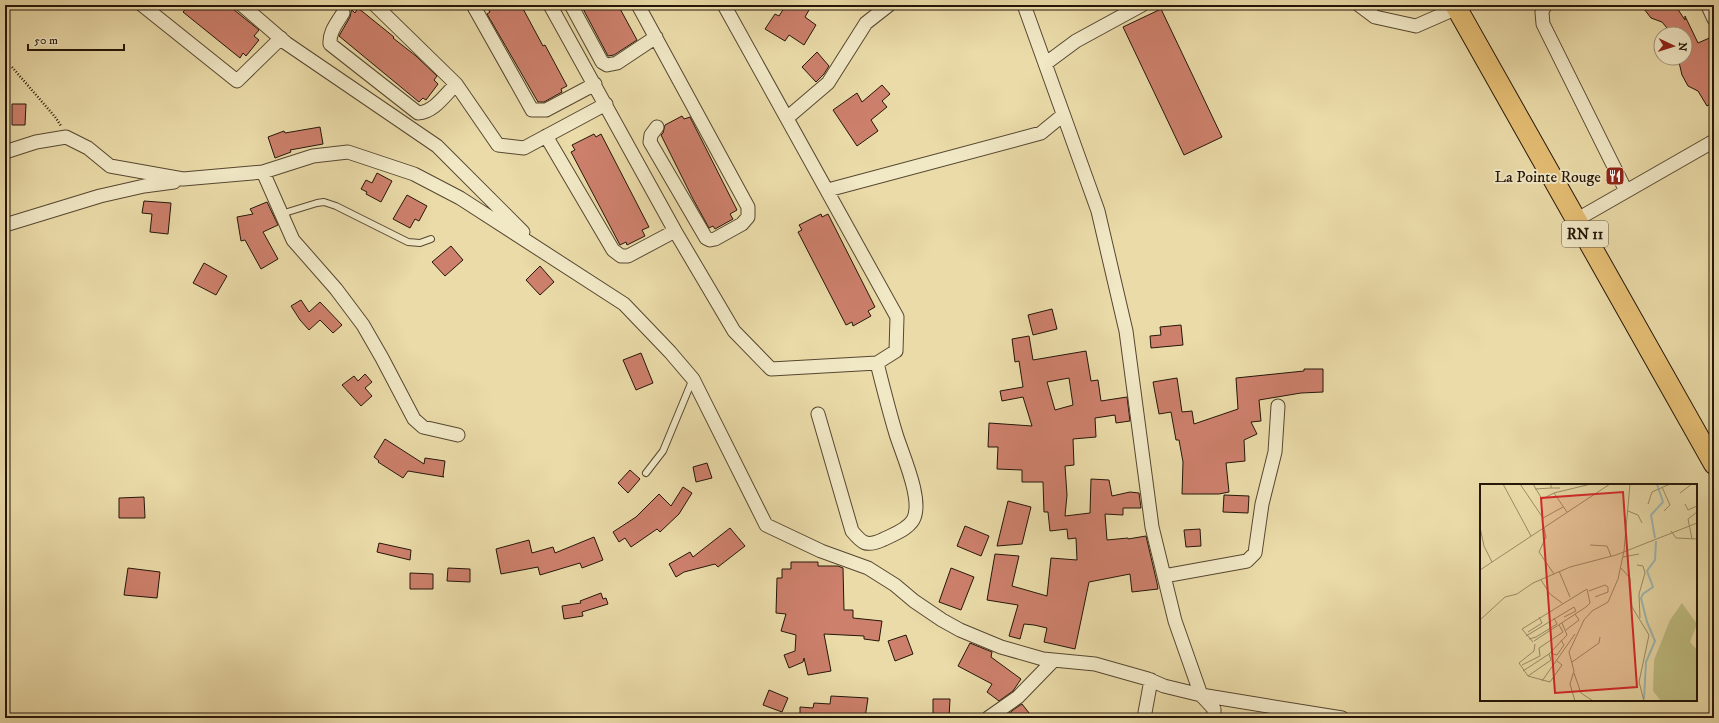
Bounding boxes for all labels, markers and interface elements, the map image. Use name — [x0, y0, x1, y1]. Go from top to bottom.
scale bar — [28, 26, 124, 52]
north arrow — [1653, 26, 1693, 66]
text: 50 m — [34, 33, 58, 48]
text: N — [1675, 42, 1689, 52]
restaurant icon: La Pointe Rouge — [1604, 165, 1626, 187]
place label: La Pointe Rouge — [1494, 167, 1601, 187]
road number: RN 11 — [1562, 221, 1608, 247]
inset map — [1480, 484, 1697, 701]

